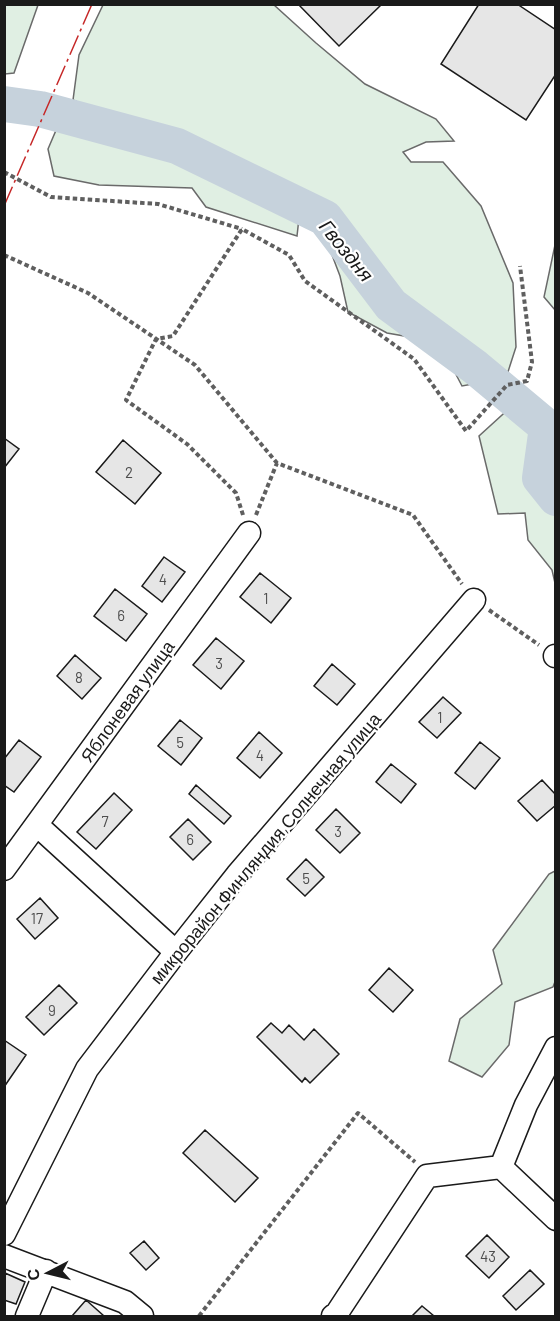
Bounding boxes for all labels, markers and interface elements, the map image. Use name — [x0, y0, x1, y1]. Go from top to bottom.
water label: Гвоздня — [315, 214, 379, 286]
house number: 2 — [125, 463, 133, 481]
house number: 4 — [159, 570, 167, 588]
house number: 1 — [263, 589, 269, 607]
house number: 6 — [117, 606, 125, 624]
street label: Яблоневая улица — [75, 635, 179, 766]
house number: 3 — [215, 654, 223, 672]
house number: 8 — [75, 668, 83, 686]
street label: микрорайон Финляндия,Солнечная улица — [145, 707, 386, 988]
house number: 1 — [437, 708, 443, 726]
house number: 5 — [176, 733, 184, 751]
house number: 4 — [256, 746, 264, 764]
house number: 7 — [101, 812, 109, 830]
house number: 3 — [334, 822, 342, 840]
house number: 6 — [186, 830, 194, 848]
house number: 5 — [302, 869, 310, 887]
house number: 17 — [31, 909, 43, 927]
house number: 9 — [48, 1001, 56, 1019]
north arrow — [18, 1243, 78, 1303]
house number: 43 — [480, 1247, 496, 1265]
text: С — [22, 1268, 43, 1282]

